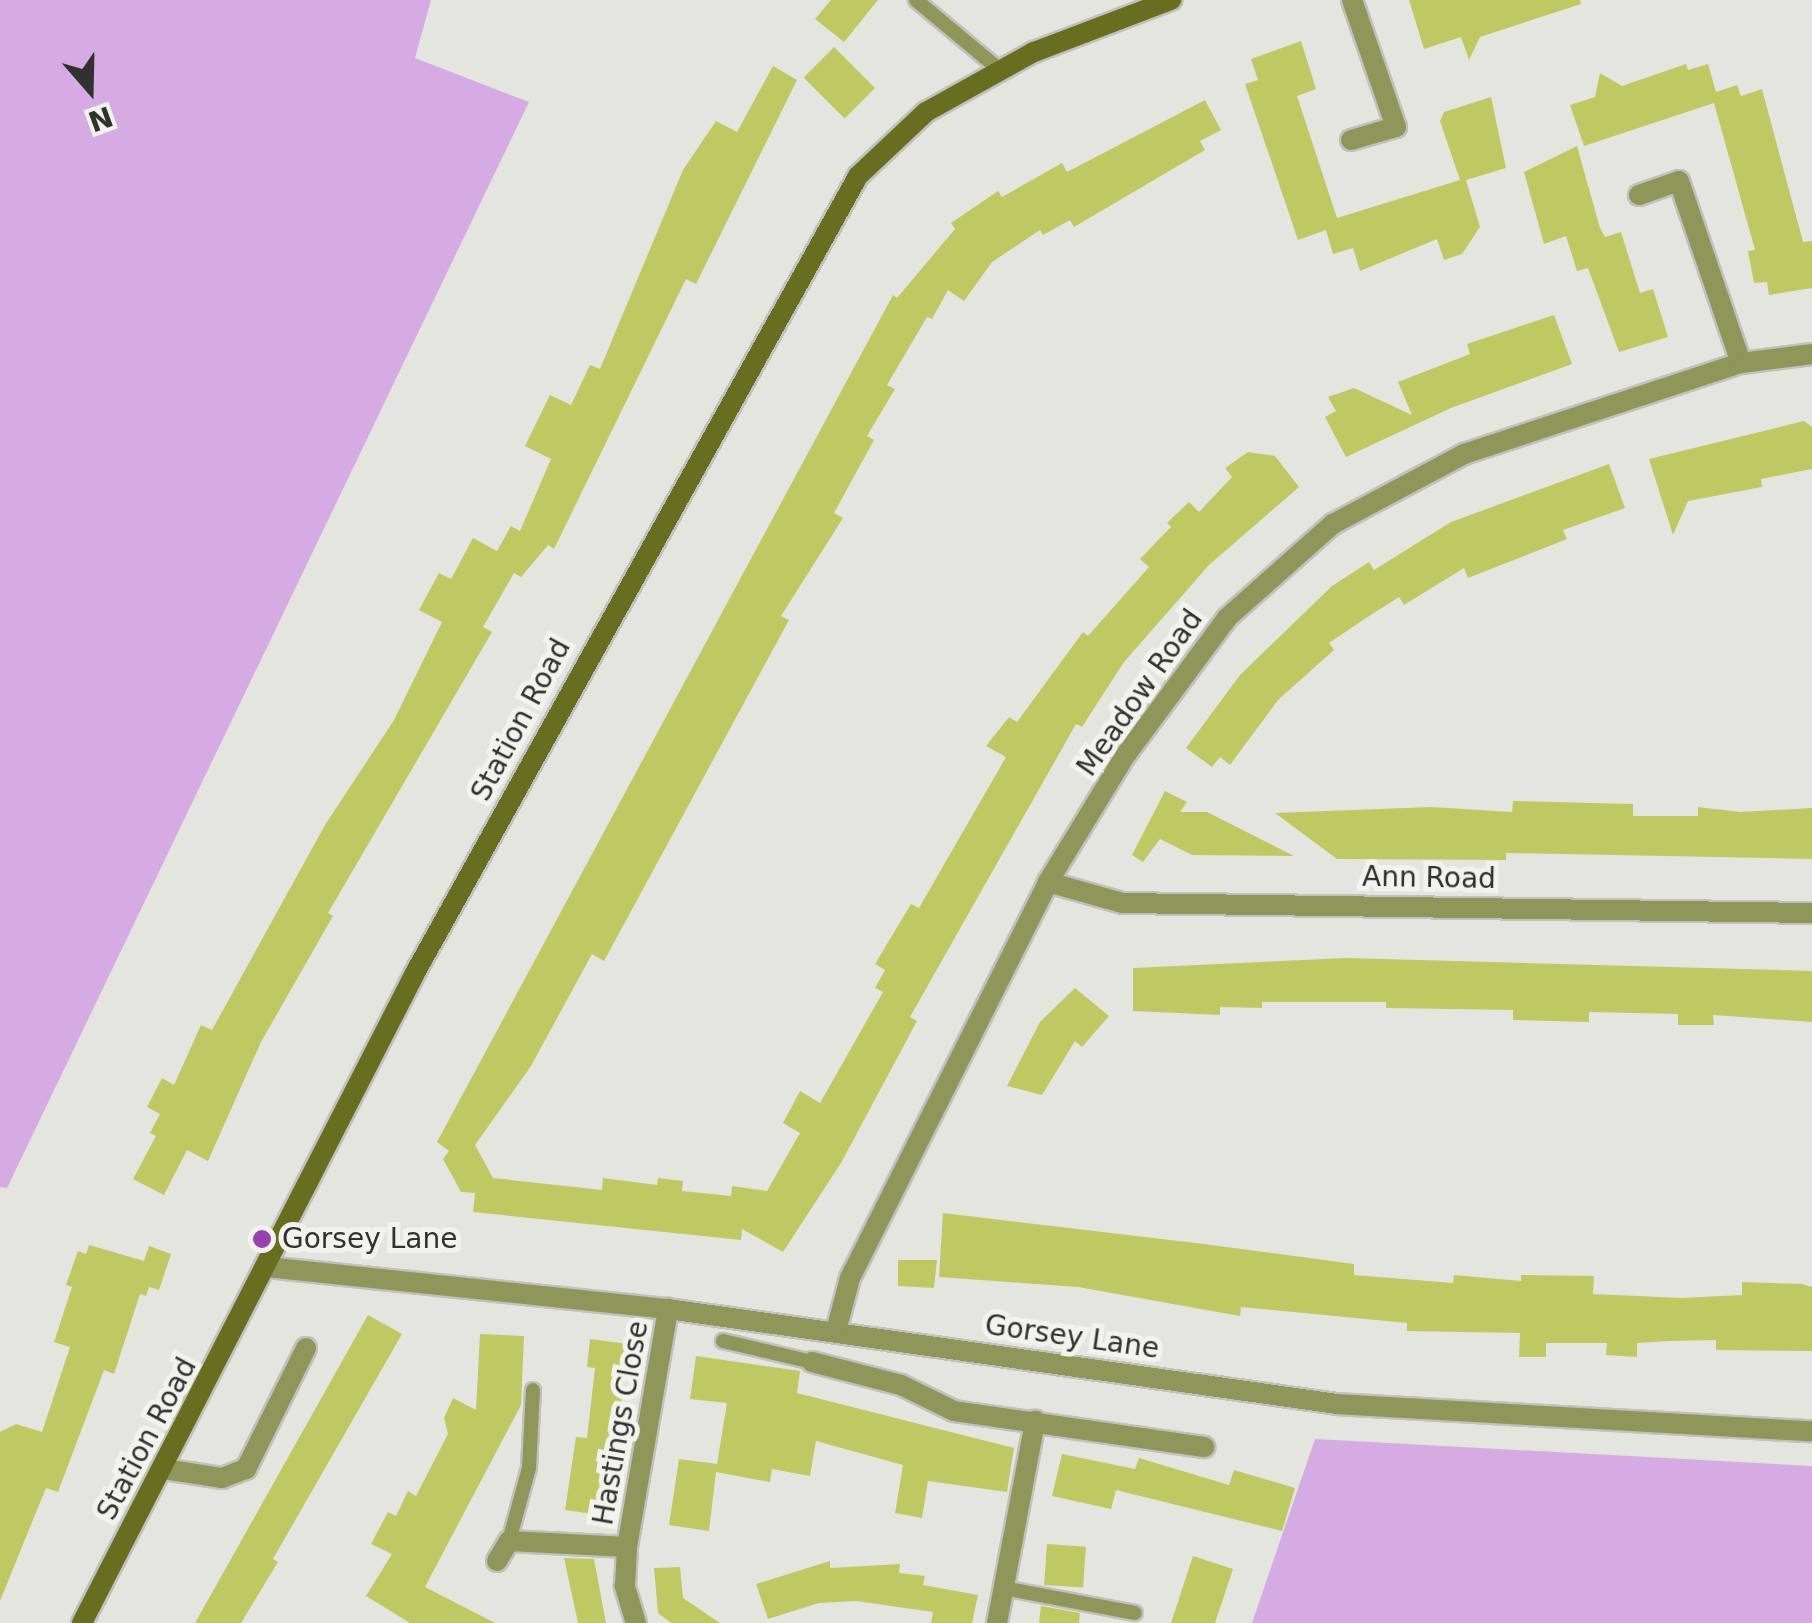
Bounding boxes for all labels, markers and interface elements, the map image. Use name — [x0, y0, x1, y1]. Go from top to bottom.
north arrow — [40, 40, 140, 140]
text: N — [84, 99, 117, 138]
street label: Meadow Road — [1070, 603, 1210, 783]
street label: Station Road — [464, 633, 578, 807]
street label: Ann Road — [1362, 860, 1496, 896]
place label: Gorsey Lane — [282, 1222, 457, 1256]
marker: Gorsey Lane — [251, 1228, 273, 1250]
street label: Gorsey Lane — [983, 1308, 1161, 1366]
street label: Hastings Close — [586, 1318, 656, 1528]
street label: Station Road — [90, 1352, 204, 1526]

